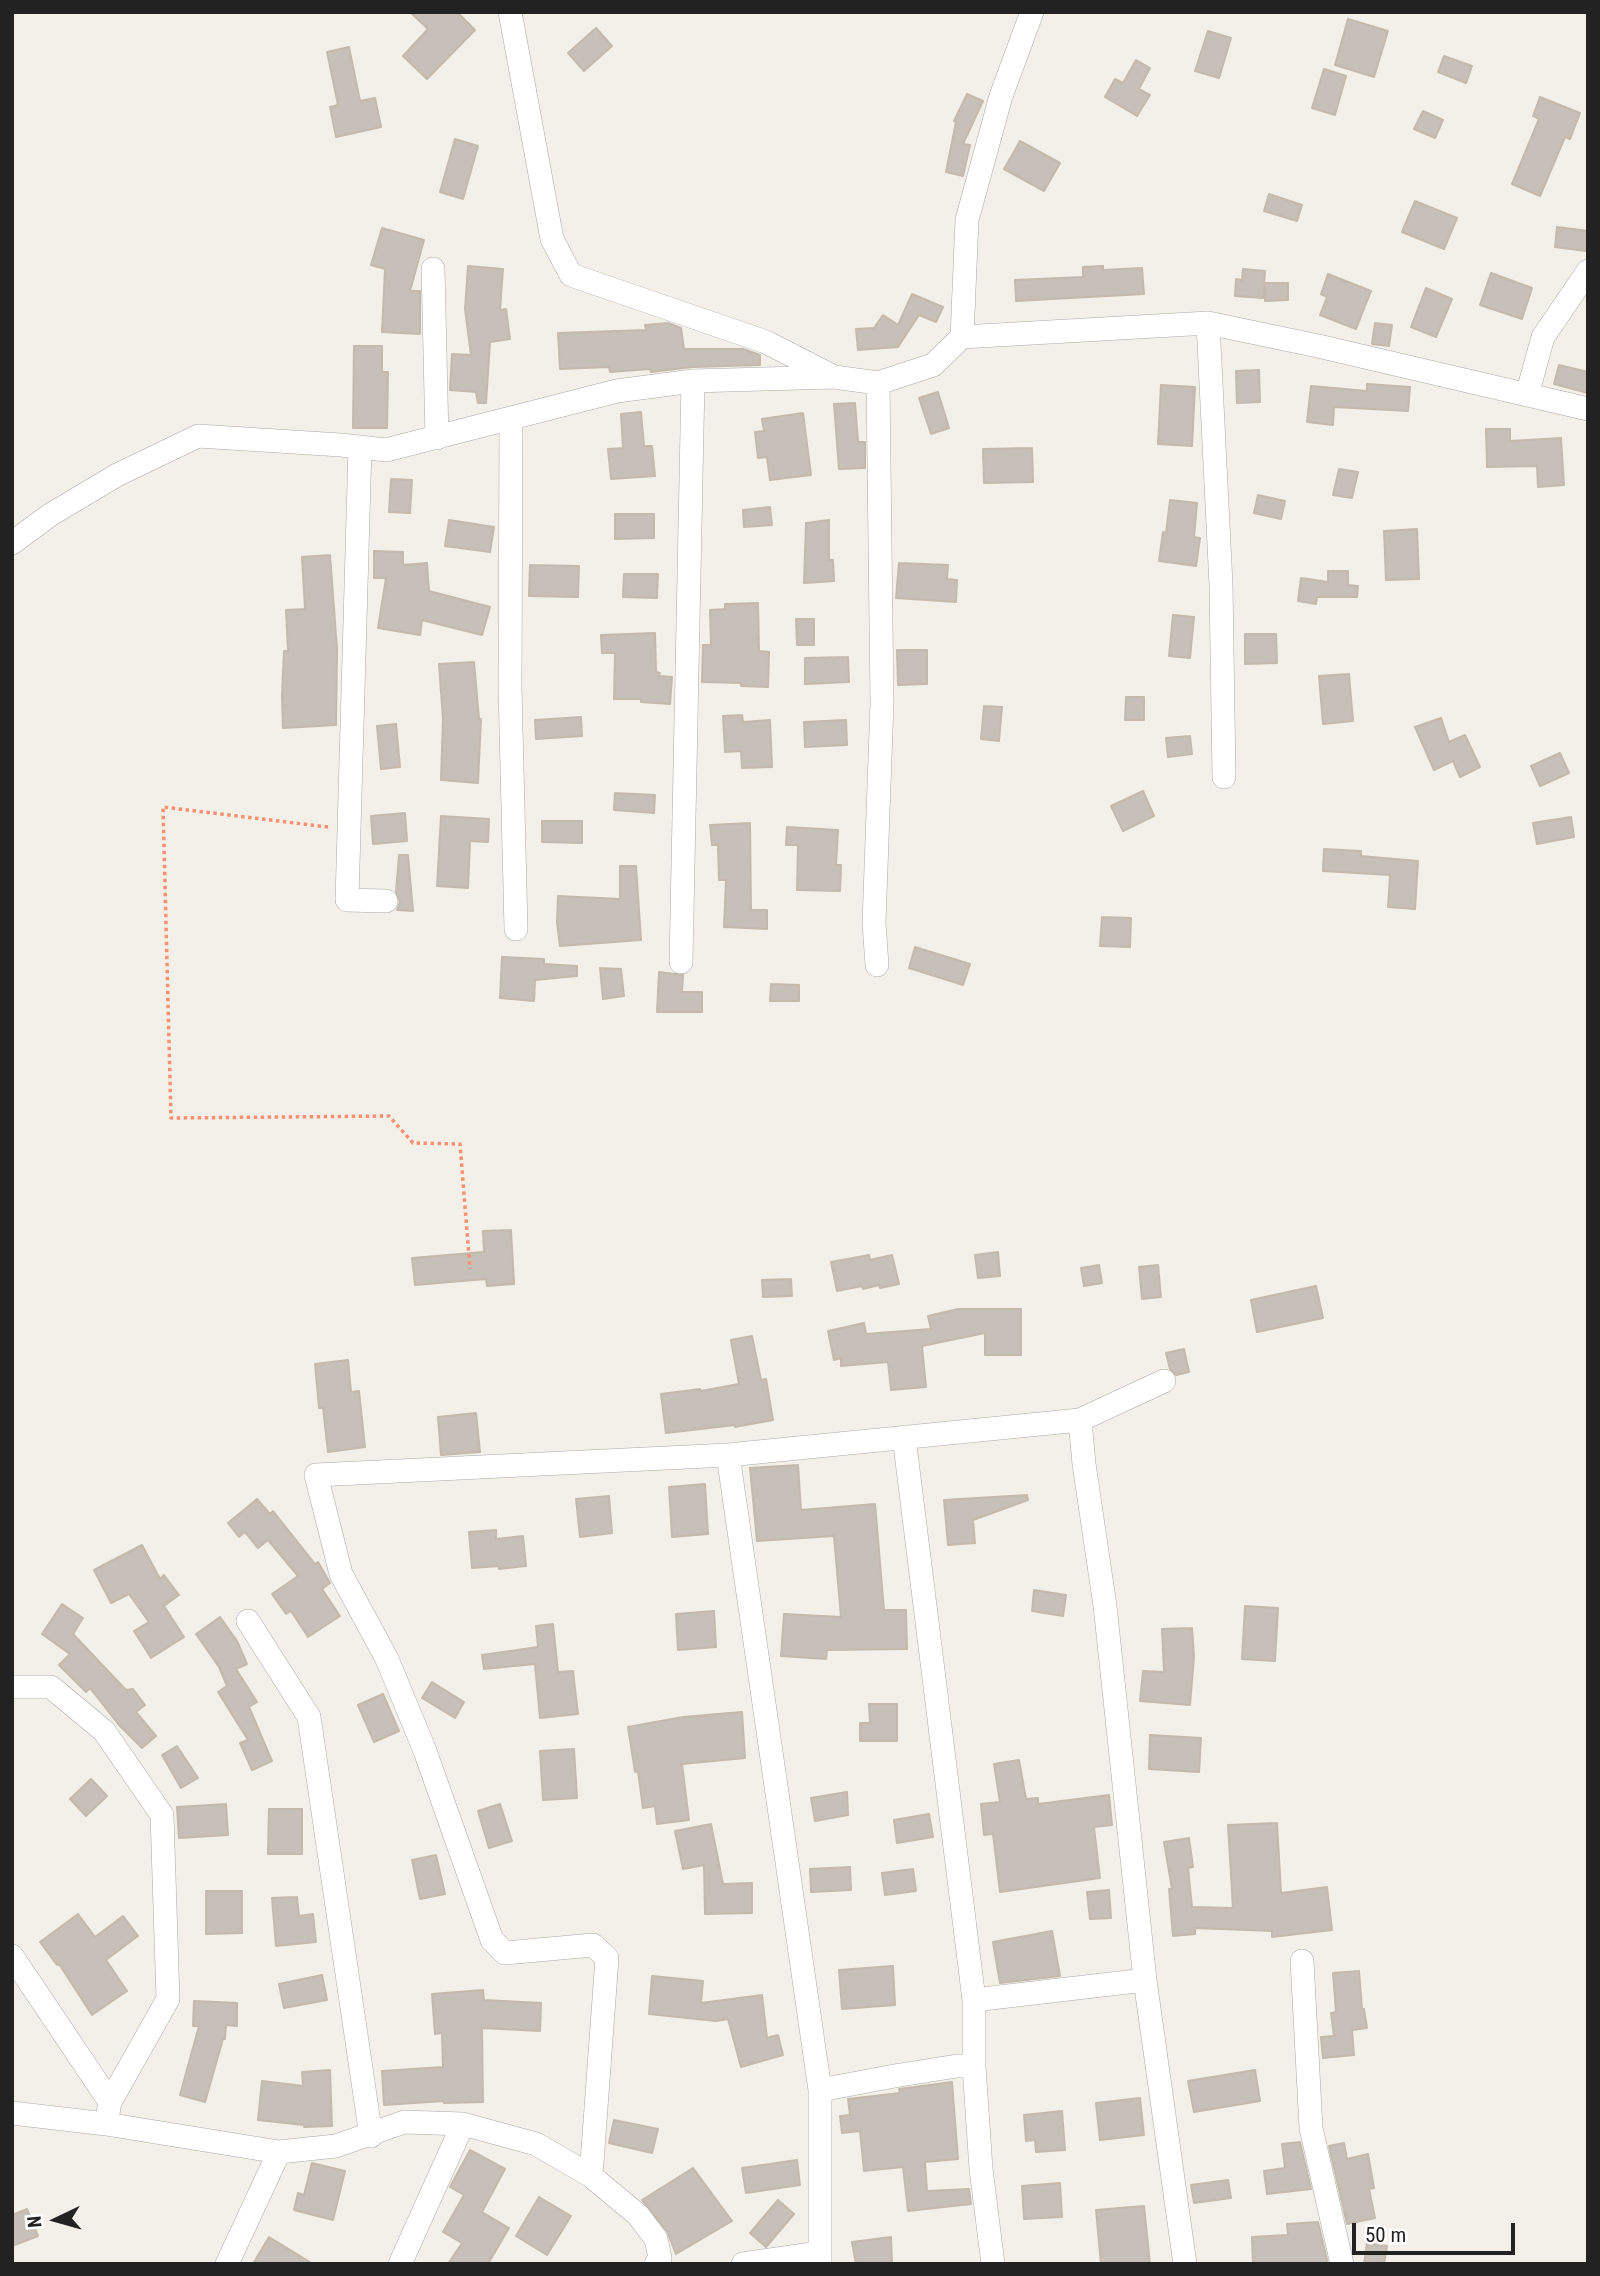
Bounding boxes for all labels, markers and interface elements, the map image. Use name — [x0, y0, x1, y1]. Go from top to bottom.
north arrow — [21, 2185, 91, 2255]
scale bar — [1355, 2210, 1518, 2254]
text: N — [23, 2215, 47, 2229]
text: 50 m — [1365, 2223, 1406, 2247]

